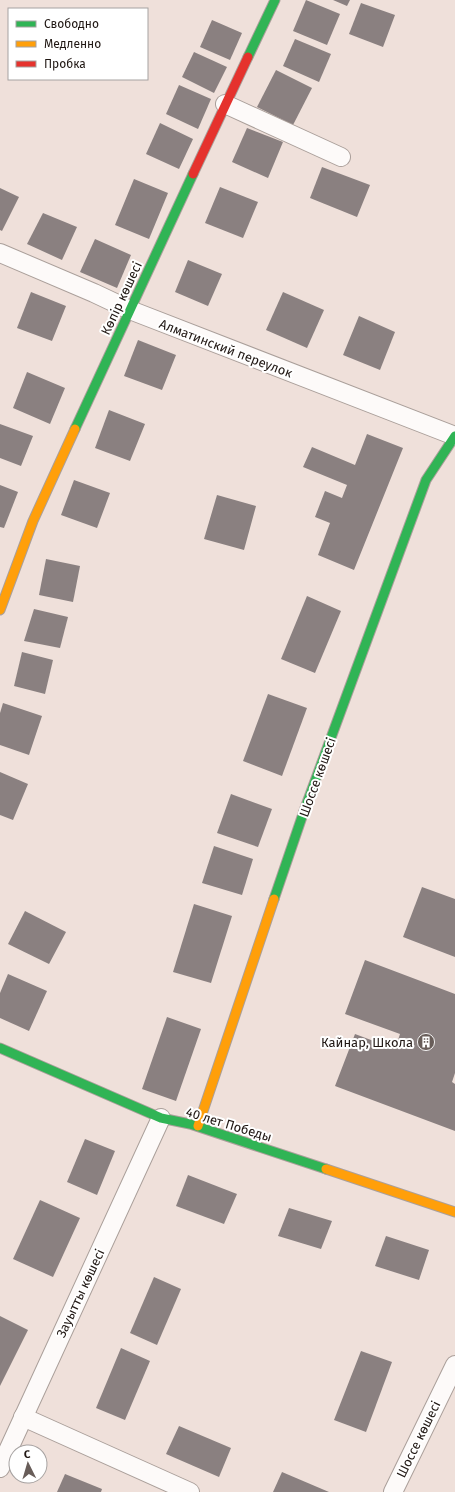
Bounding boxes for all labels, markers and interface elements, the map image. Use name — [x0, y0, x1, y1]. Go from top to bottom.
legend — [8, 8, 148, 80]
text: Свободно — [44, 17, 99, 31]
text: Медленно — [44, 37, 101, 51]
text: Пробка — [44, 57, 86, 71]
street label: Көпір көшесі — [98, 259, 145, 337]
street label: Алматинский переулок — [157, 316, 295, 381]
street label: Шоссе көшесі — [296, 735, 339, 819]
building icon: Кайнар, Школа — [416, 1032, 436, 1052]
place label: Кайнар, Школа — [321, 1035, 413, 1050]
street label: 40 лет Победы — [184, 1104, 274, 1145]
street label: Зауытты көшесі — [53, 1247, 108, 1340]
street label: Шоссе көшесі — [393, 1398, 444, 1480]
north arrow — [8, 1444, 48, 1484]
text: С — [23, 1448, 32, 1461]

